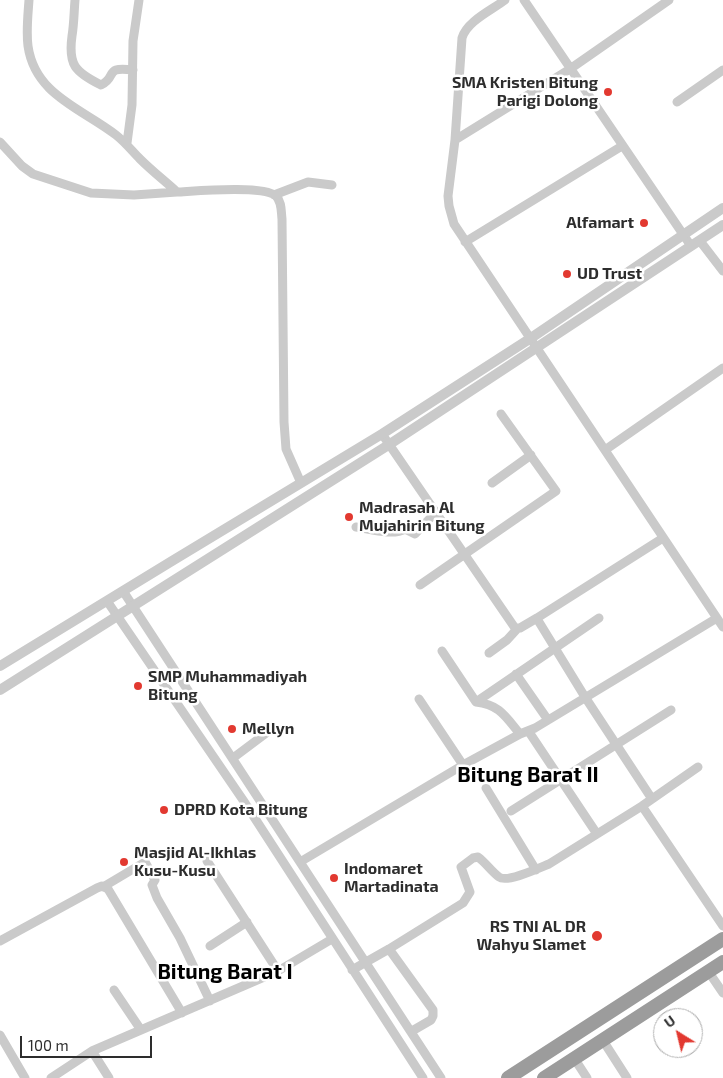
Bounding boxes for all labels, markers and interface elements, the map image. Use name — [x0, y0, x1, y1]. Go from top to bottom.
place label: SMA Kristen Bitung Parigi Dolong — [452, 73, 598, 111]
marker: SMA Kristen Bitung Parigi Dolong — [602, 86, 614, 98]
place label: Alfamart — [566, 213, 634, 233]
marker: Alfamart — [638, 217, 650, 229]
place label: UD Trust — [577, 264, 642, 284]
marker: UD Trust — [561, 268, 573, 280]
place label: Madrasah Al Mujahirin Bitung — [359, 498, 485, 536]
marker: Madrasah Al Mujahirin Bitung — [343, 511, 355, 523]
place label: SMP Muhammadiyah Bitung — [148, 667, 307, 705]
marker: SMP Muhammadiyah Bitung — [132, 680, 144, 692]
place label: Mellyn — [242, 719, 294, 739]
marker: Mellyn — [226, 723, 238, 735]
district label: Bitung Barat II — [457, 762, 599, 788]
place label: DPRD Kota Bitung — [174, 800, 308, 820]
marker: DPRD Kota Bitung — [158, 804, 170, 816]
place label: Masjid Al-Ikhlas Kusu-Kusu — [134, 843, 256, 881]
marker: Masjid Al-Ikhlas Kusu-Kusu — [118, 856, 130, 868]
place label: Indomaret Martadinata — [344, 859, 439, 897]
marker: Indomaret Martadinata — [328, 872, 340, 884]
place label: RS TNI AL DR Wahyu Slamet — [476, 917, 586, 955]
marker: RS TNI AL DR Wahyu Slamet — [590, 929, 604, 943]
district label: Bitung Barat I — [157, 959, 293, 985]
north arrow — [653, 1008, 703, 1058]
text: U — [661, 1012, 678, 1031]
scale bar — [22, 1026, 155, 1058]
text: 100 m — [28, 1036, 69, 1054]

